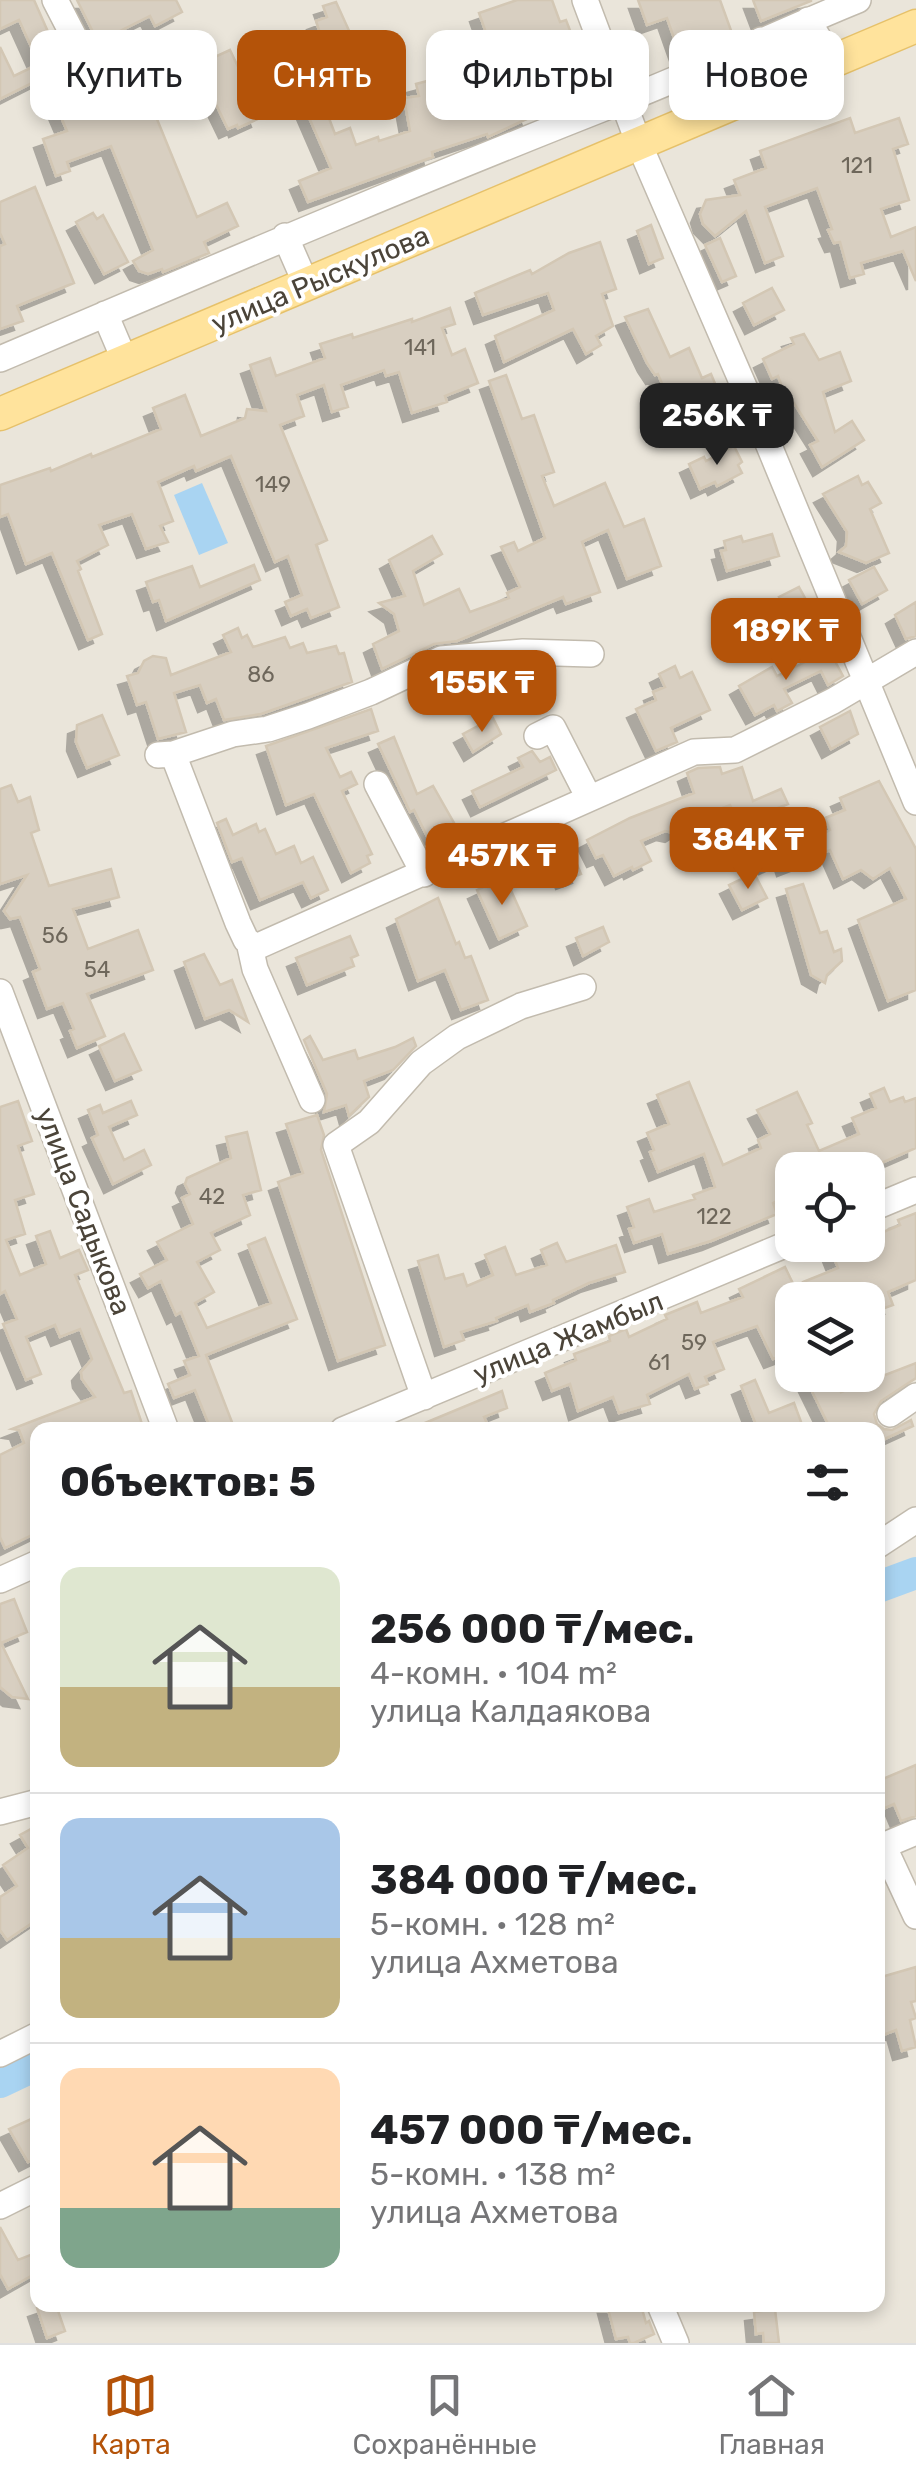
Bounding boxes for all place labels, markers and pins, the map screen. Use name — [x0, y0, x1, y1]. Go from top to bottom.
pin: 256K ₸ — [636, 383, 798, 468]
pin: 189K ₸ — [705, 598, 867, 683]
pin: 155K ₸ — [401, 650, 563, 735]
pin: 384K ₸ — [667, 807, 829, 892]
pin: 457K ₸ — [421, 823, 583, 908]

